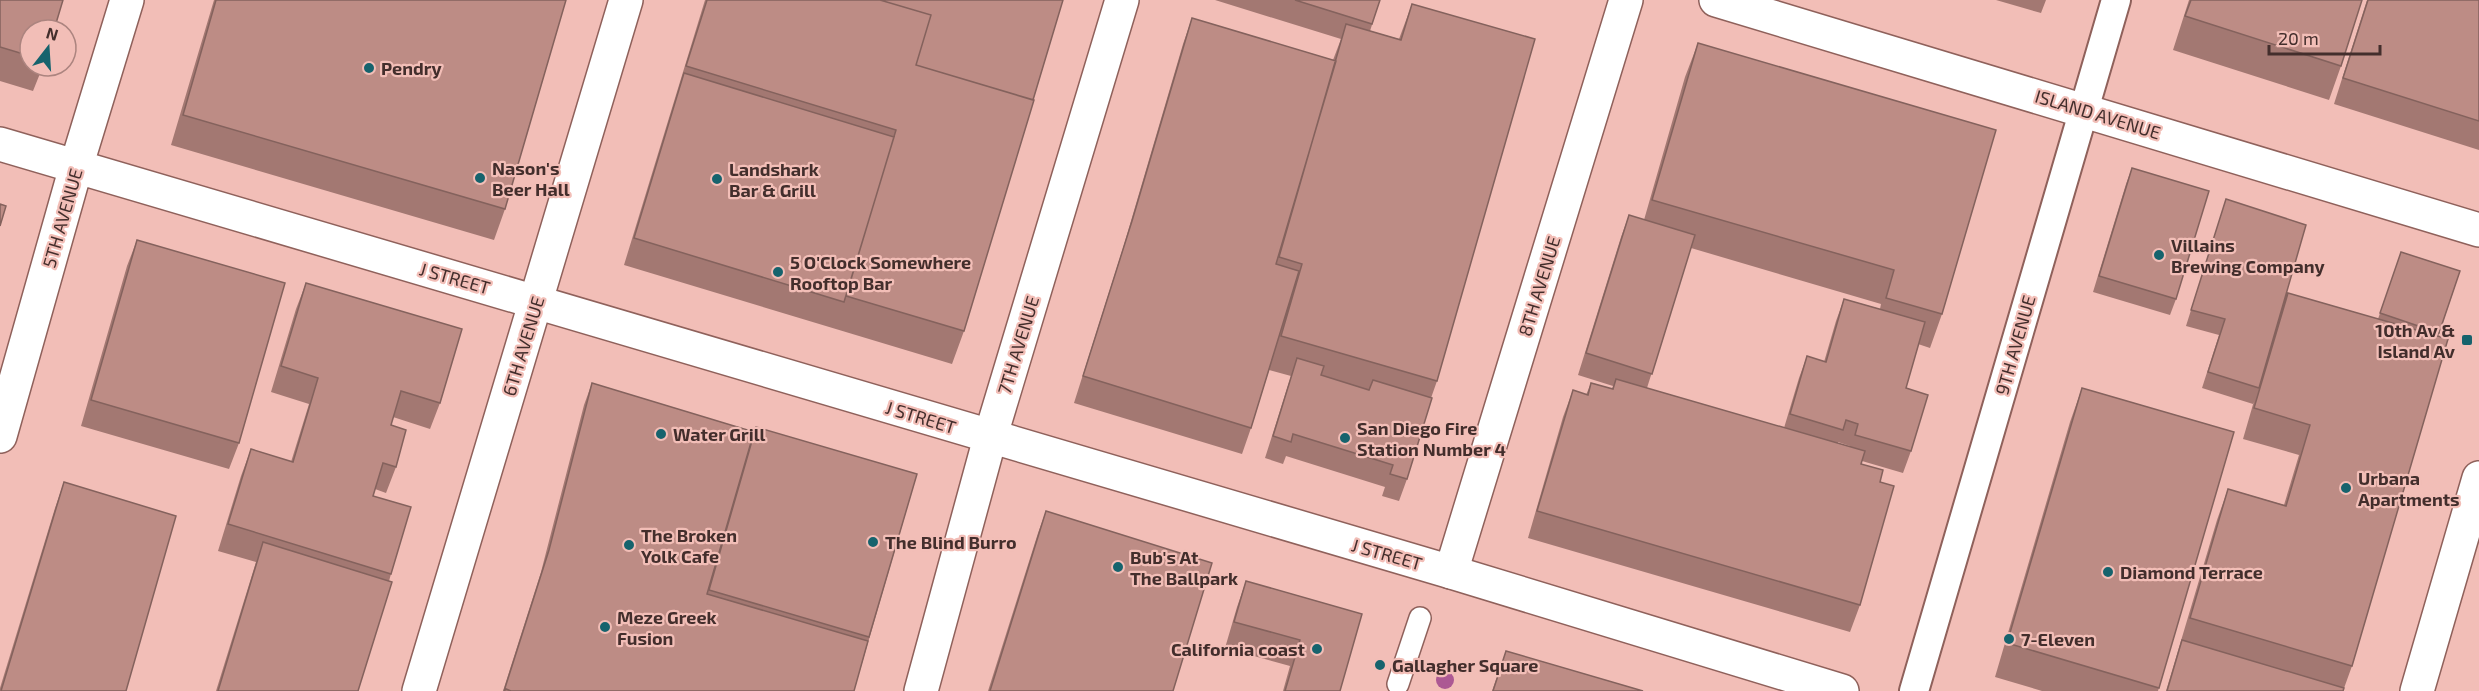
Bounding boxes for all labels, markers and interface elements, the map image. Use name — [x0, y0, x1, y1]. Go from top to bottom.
north arrow — [18, 18, 78, 78]
scale bar — [2269, 18, 2380, 56]
text: N — [44, 22, 61, 44]
text: 20 m — [2278, 27, 2319, 49]
place label: Pendry — [381, 57, 442, 79]
marker: Pendry — [362, 61, 376, 75]
street label: ISLAND AVENUE — [2033, 84, 2163, 144]
place label: Nason's Beer Hall — [492, 157, 570, 200]
place label: Landshark Bar & Grill — [729, 158, 819, 201]
street label: 5TH AVENUE — [37, 166, 87, 270]
marker: Nason's Beer Hall — [473, 171, 487, 185]
marker: Landshark Bar & Grill — [710, 172, 724, 186]
street label: 8TH AVENUE — [1513, 233, 1565, 339]
place label: Villains Brewing Company — [2171, 234, 2326, 277]
marker: Villains Brewing Company — [2152, 248, 2166, 262]
place label: 5 O'Clock Somewhere Rooftop Bar — [790, 251, 971, 294]
street label: J STREET — [417, 257, 493, 299]
marker: 5 O'Clock Somewhere Rooftop Bar — [771, 265, 785, 279]
street label: 7TH AVENUE — [993, 293, 1043, 397]
street label: 9TH AVENUE — [1990, 293, 2040, 397]
street label: 6TH AVENUE — [497, 294, 549, 398]
place label: 10th Av & Island Av — [2375, 319, 2456, 362]
marker: 10th Av & Island Av — [2460, 333, 2474, 347]
street label: J STREET — [883, 396, 959, 438]
place label: San Diego Fire Station Number 4 — [1357, 417, 1506, 460]
place label: Water Grill — [673, 423, 766, 445]
marker: Water Grill — [654, 427, 668, 441]
marker: San Diego Fire Station Number 4 — [1338, 431, 1352, 445]
place label: Urbana Apartments — [2358, 467, 2460, 510]
marker: Urbana Apartments — [2339, 481, 2353, 495]
place label: The Broken Yolk Cafe — [641, 524, 737, 567]
place label: The Blind Burro — [885, 531, 1017, 553]
street label: J STREET — [1349, 533, 1425, 575]
marker: The Blind Burro — [866, 535, 880, 549]
marker: The Broken Yolk Cafe — [622, 538, 636, 552]
place label: Bub's At The Ballpark — [1130, 546, 1238, 589]
marker: Bub's At The Ballpark — [1111, 560, 1125, 574]
place label: Diamond Terrace — [2120, 561, 2263, 583]
marker: Diamond Terrace — [2101, 565, 2115, 579]
place label: Meze Greek Fusion — [617, 606, 717, 649]
marker: Meze Greek Fusion — [598, 620, 612, 634]
place label: 7-Eleven — [2021, 628, 2095, 650]
marker: 7-Eleven — [2002, 632, 2016, 646]
place label: California coast — [1171, 638, 1306, 660]
marker: California coast — [1310, 642, 1324, 656]
place label: Gallagher Square — [1392, 654, 1539, 676]
marker: Gallagher Square — [1373, 658, 1387, 672]

